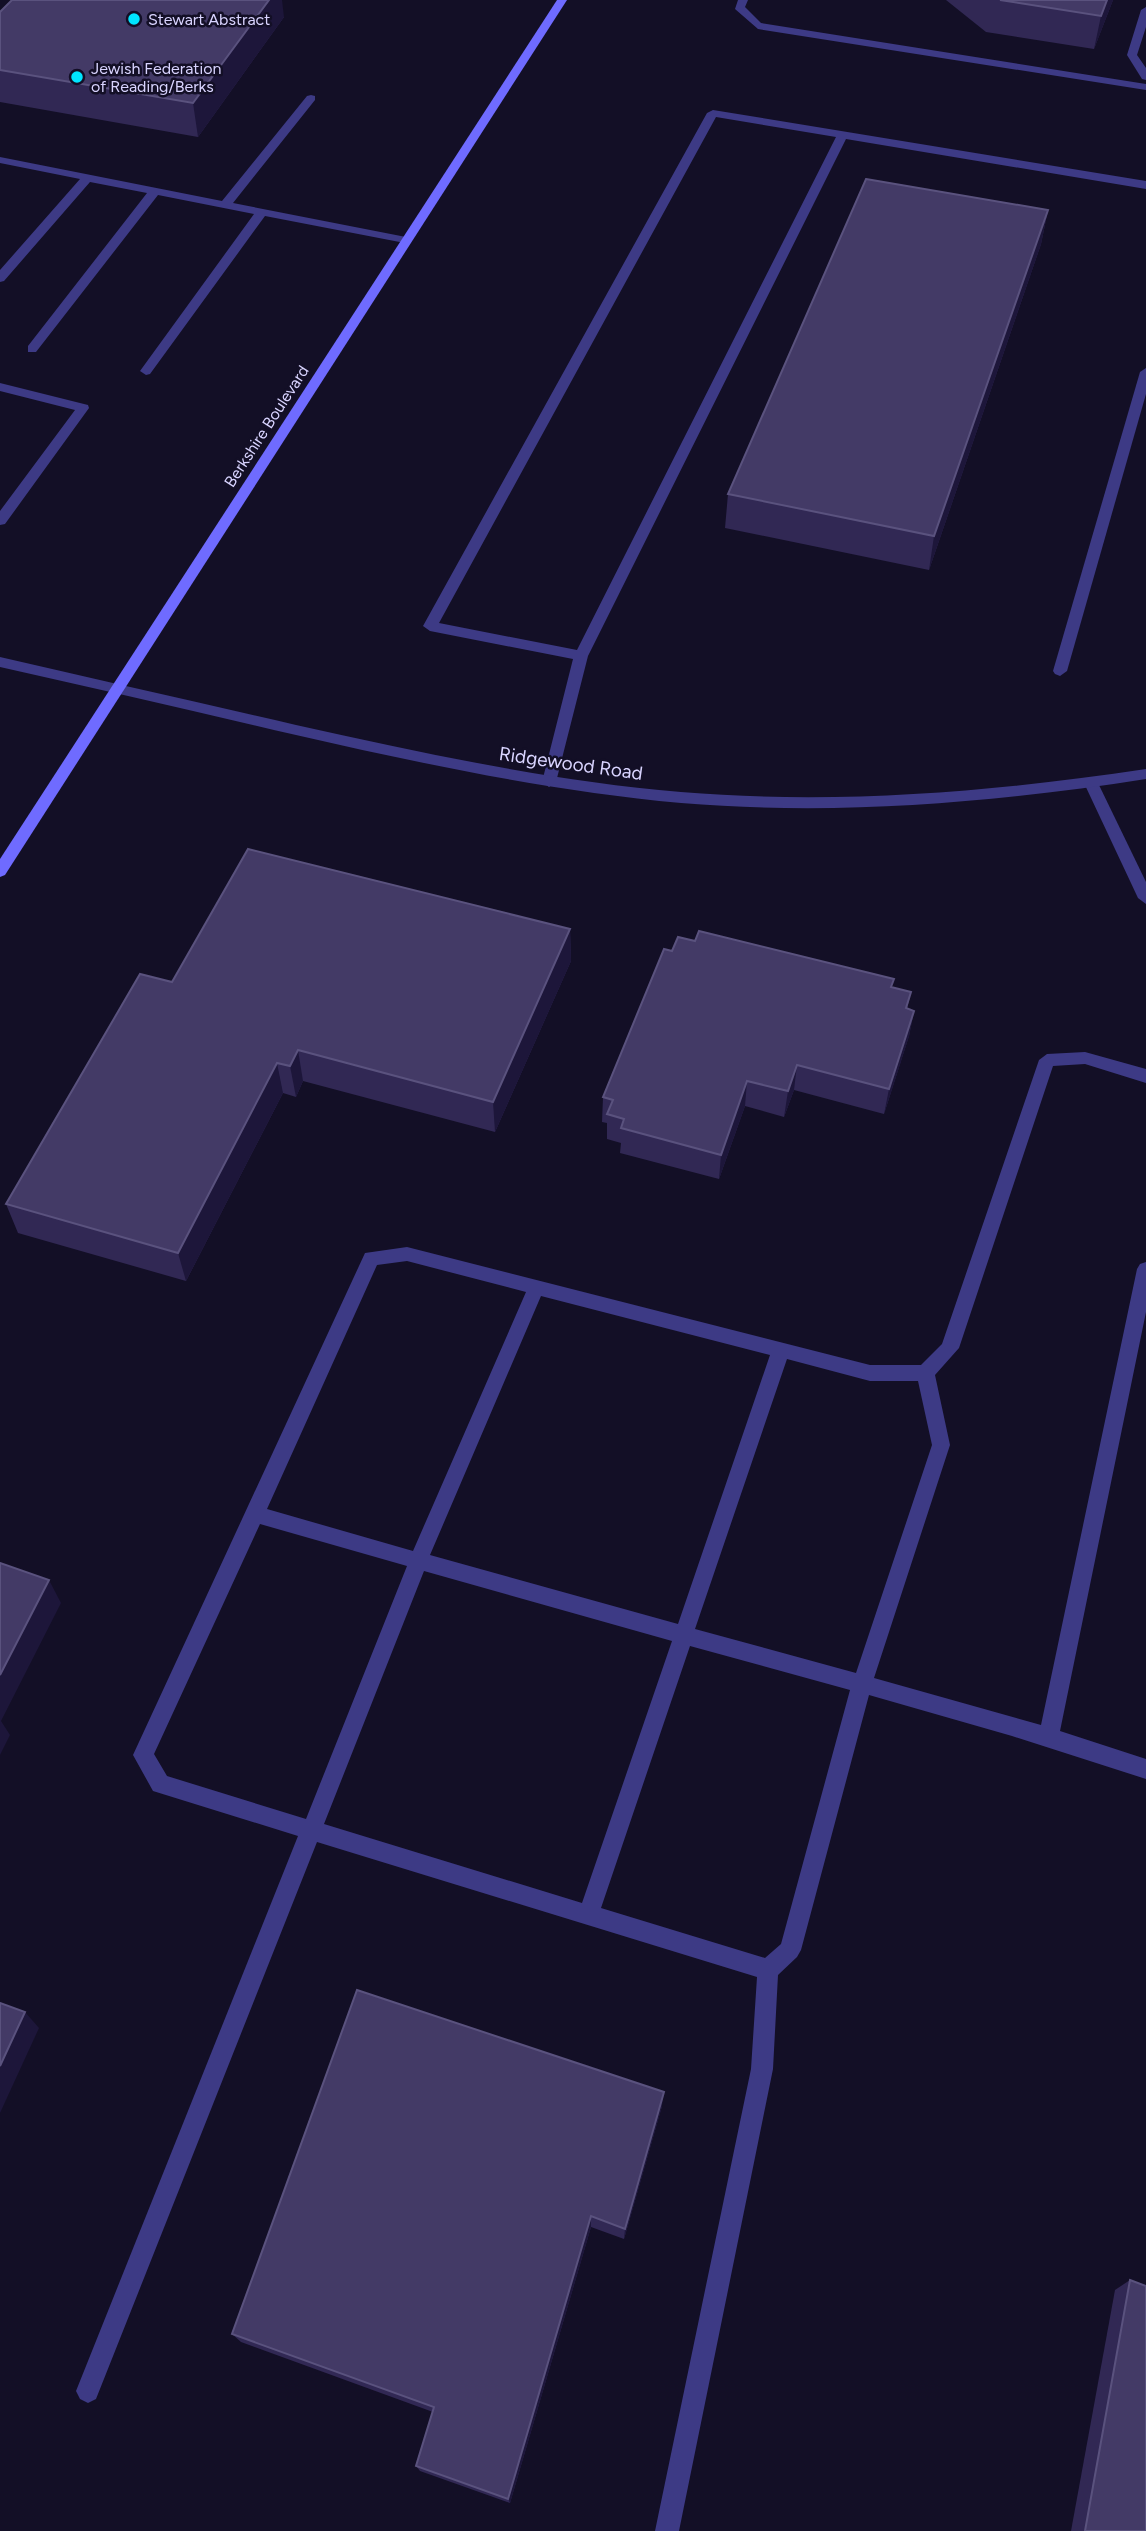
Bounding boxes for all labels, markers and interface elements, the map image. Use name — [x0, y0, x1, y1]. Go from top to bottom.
place label: Stewart Abstract — [148, 10, 270, 29]
marker: Stewart Abstract — [126, 11, 142, 27]
place label: Jewish Federation of Reading/Berks — [91, 59, 221, 96]
marker: Jewish Federation of Reading/Berks — [69, 69, 85, 85]
street label: Berkshire Boulevard — [220, 362, 313, 491]
street label: Ridgewood Road — [498, 742, 644, 785]

